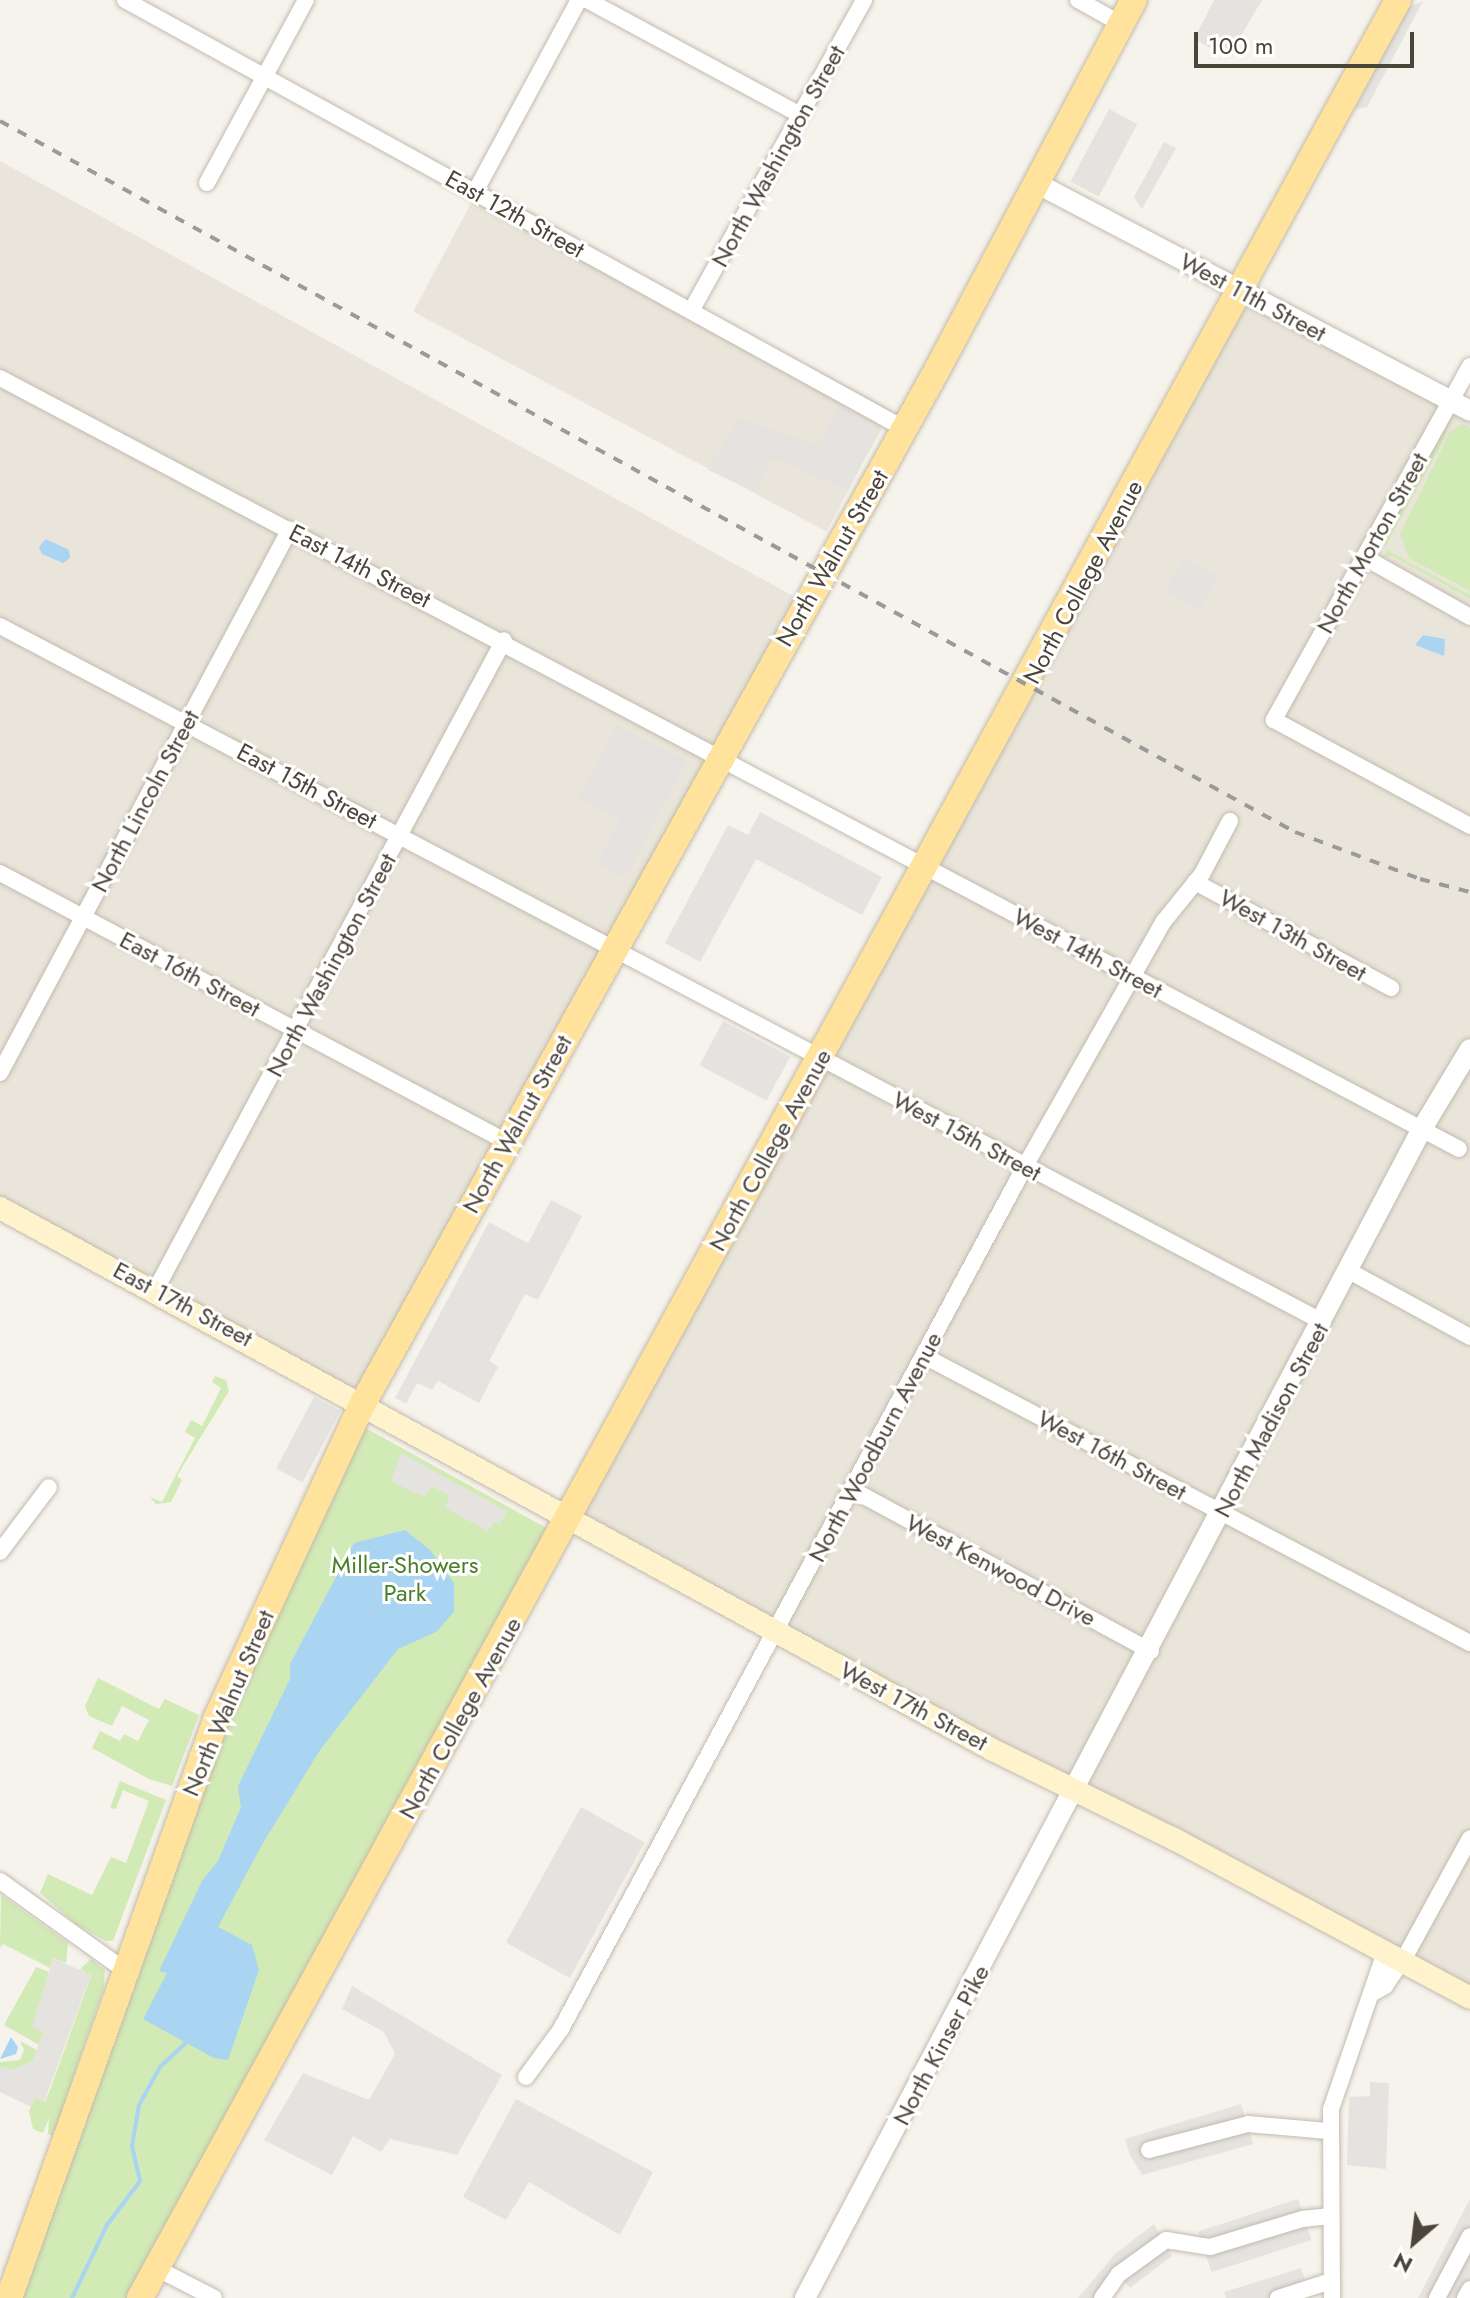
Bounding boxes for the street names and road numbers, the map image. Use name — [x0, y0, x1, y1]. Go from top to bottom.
street label: North Washington Street — [705, 40, 851, 272]
street label: East 12th Street — [440, 164, 590, 264]
street label: West 11th Street — [1175, 246, 1331, 348]
street label: North Morton Street — [1310, 448, 1434, 638]
street label: North Walnut Street — [770, 464, 894, 652]
street label: North College Avenue — [1017, 475, 1149, 689]
street label: East 14th Street — [284, 518, 436, 614]
street label: North Lincoln Street — [85, 705, 205, 897]
street label: East 15th Street — [232, 737, 382, 835]
street label: North Washington Street — [260, 848, 402, 1082]
street label: West 13th Street — [1214, 883, 1372, 987]
street label: West 14th Street — [1009, 902, 1167, 1004]
street label: East 16th Street — [115, 925, 265, 1023]
street label: North Walnut Street — [456, 1030, 578, 1218]
street label: North College Avenue — [703, 1044, 837, 1256]
street label: West 15th Street — [888, 1085, 1046, 1187]
street label: East 17th Street — [108, 1255, 258, 1353]
street label: North Madison Street — [1208, 1318, 1334, 1522]
street label: North Woodburn Avenue — [802, 1327, 948, 1567]
street label: West 16th Street — [1033, 1404, 1191, 1506]
street label: West Kenwood Drive — [901, 1508, 1101, 1632]
street label: North Walnut Street — [176, 1606, 280, 1800]
street label: North College Avenue — [393, 1612, 527, 1824]
street label: West 17th Street — [835, 1655, 993, 1757]
street label: North Kinser Pike — [887, 1960, 995, 2130]

